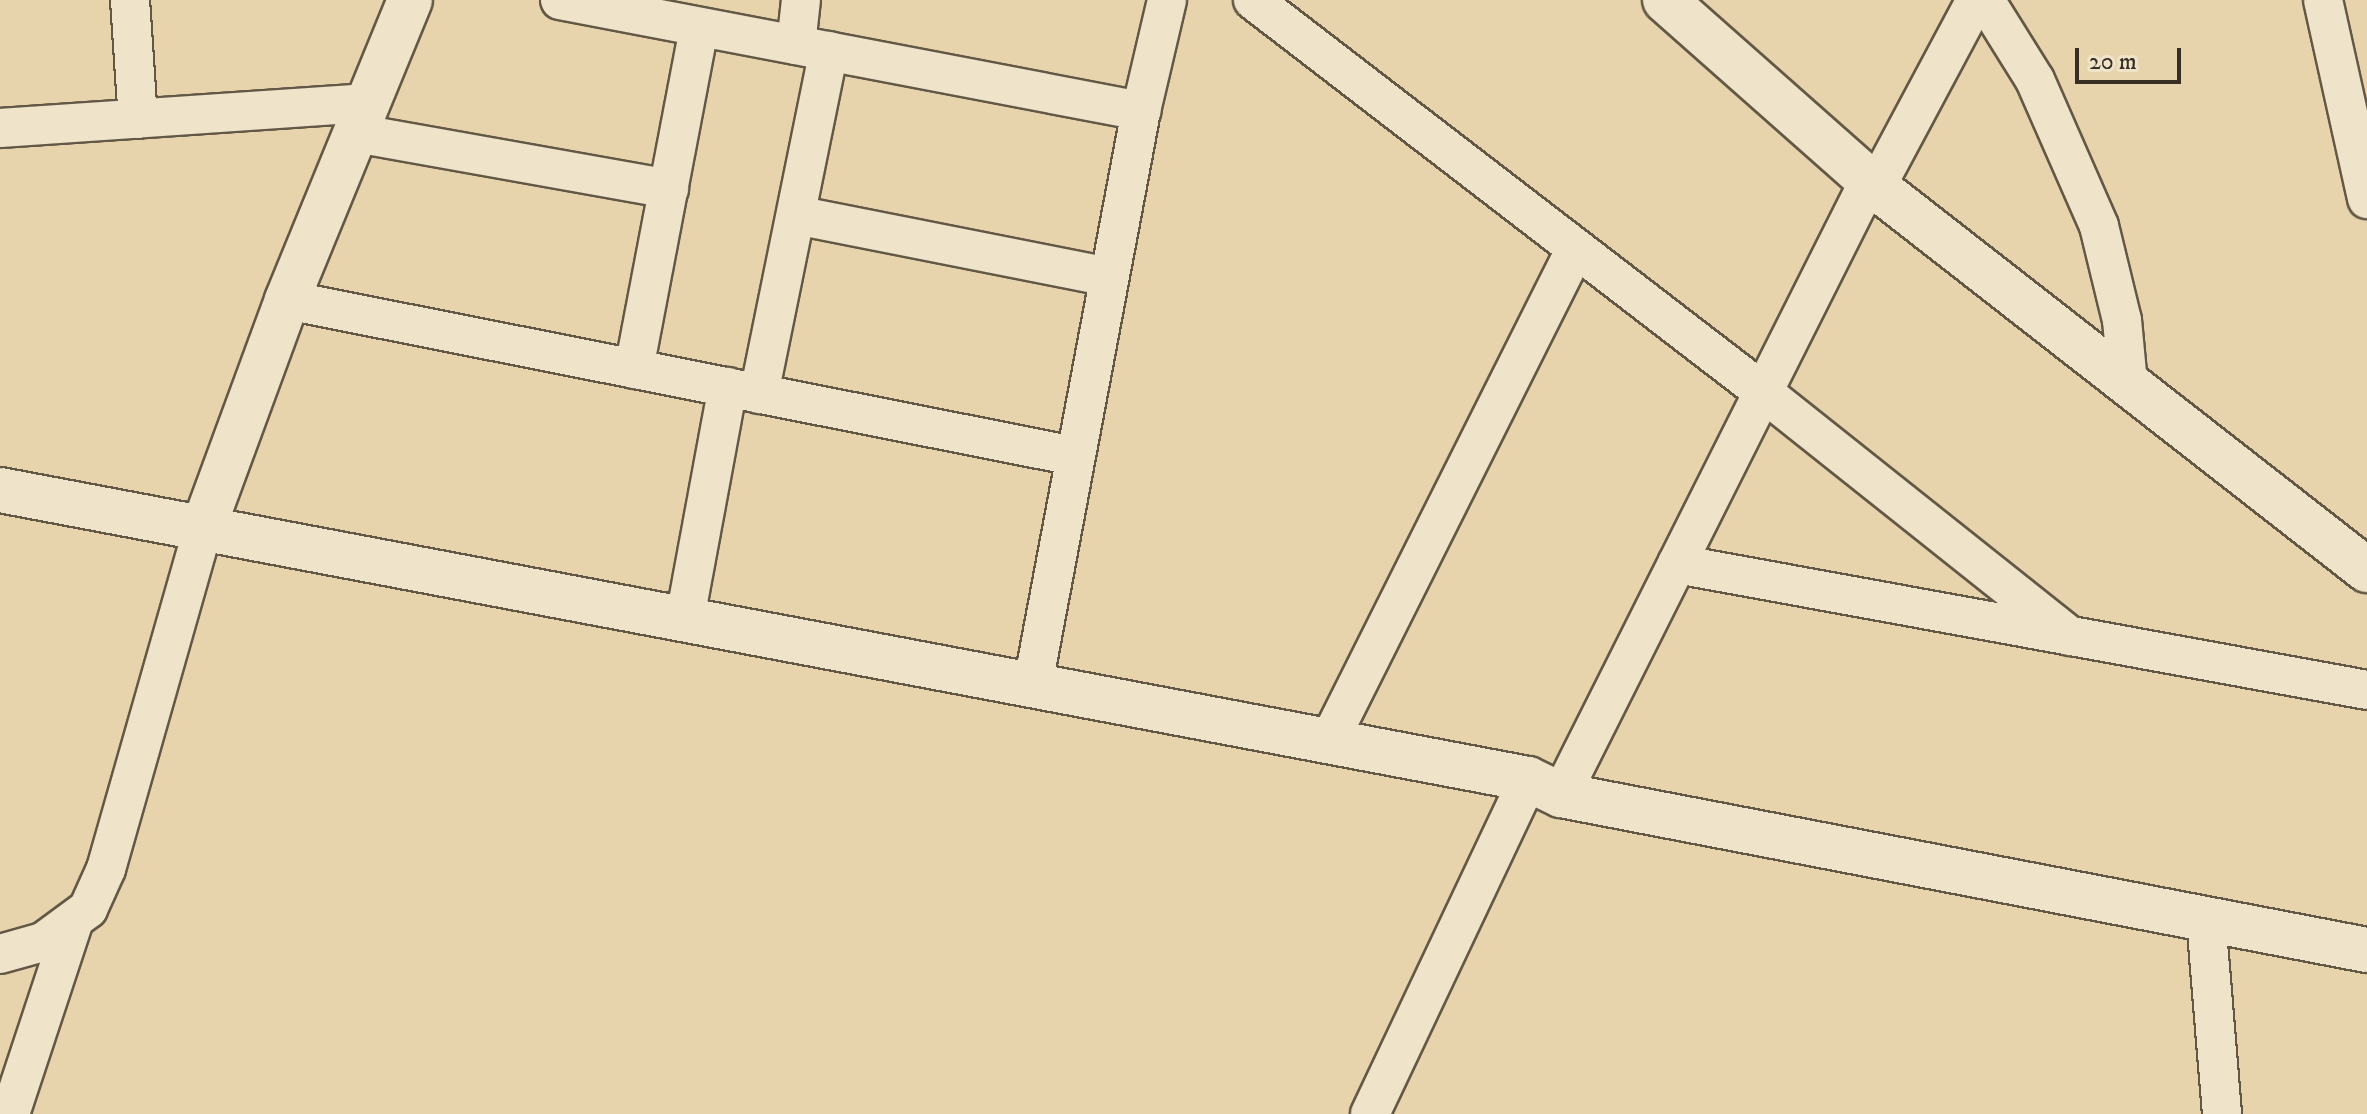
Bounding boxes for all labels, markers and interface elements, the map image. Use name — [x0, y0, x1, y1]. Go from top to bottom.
scale bar — [2079, 32, 2185, 82]
text: 20 m — [2089, 47, 2137, 77]

